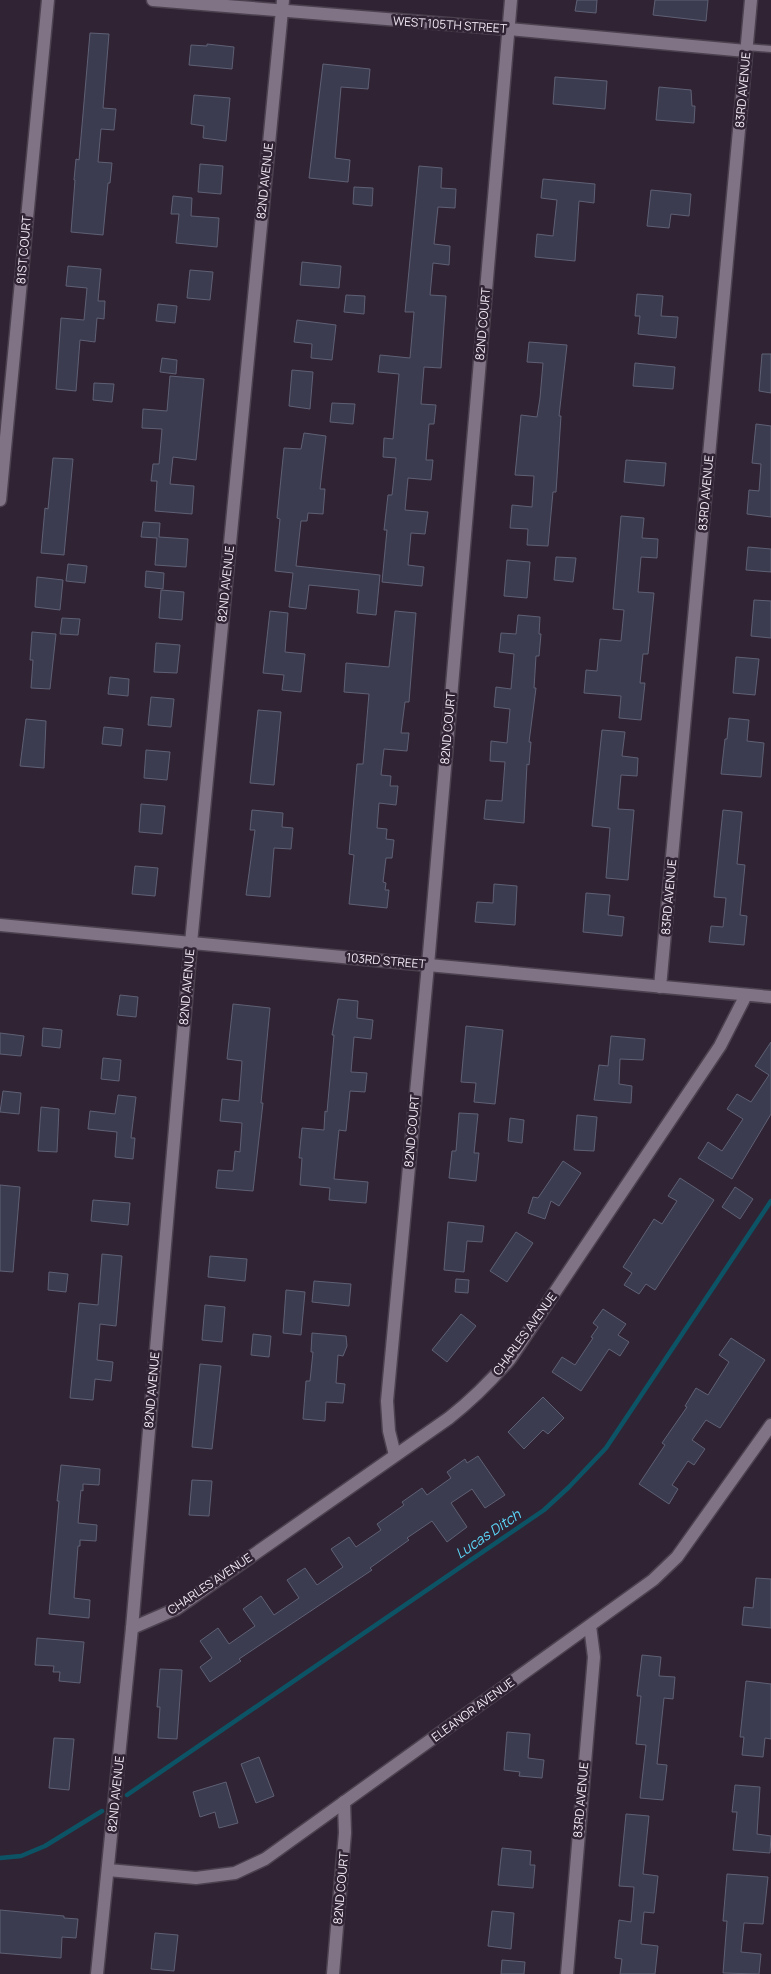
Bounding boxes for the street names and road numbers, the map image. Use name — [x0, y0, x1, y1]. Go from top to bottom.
street label: WEST 105TH STREET — [393, 12, 508, 37]
street label: 83RD AVENUE — [731, 51, 754, 129]
street label: 82ND AVENUE — [252, 142, 277, 220]
street label: 81ST COURT — [12, 214, 35, 285]
street label: 82ND COURT — [471, 286, 494, 361]
street label: 83RD AVENUE — [694, 454, 717, 532]
street label: 82ND AVENUE — [213, 545, 238, 623]
street label: 82ND COURT — [436, 690, 459, 765]
street label: 83RD AVENUE — [657, 858, 680, 936]
street label: 82ND AVENUE — [175, 948, 198, 1026]
street label: 103RD STREET — [346, 949, 427, 973]
street label: 82ND COURT — [400, 1093, 423, 1168]
street label: CHARLES AVENUE — [489, 1289, 561, 1379]
street label: 82ND AVENUE — [140, 1351, 163, 1429]
street label: CHARLES AVENUE — [164, 1549, 256, 1618]
street label: ELEANOR AVENUE — [428, 1674, 518, 1745]
street label: 82ND AVENUE — [103, 1755, 128, 1833]
street label: 83RD AVENUE — [569, 1761, 592, 1839]
street label: 82ND COURT — [329, 1850, 352, 1925]

